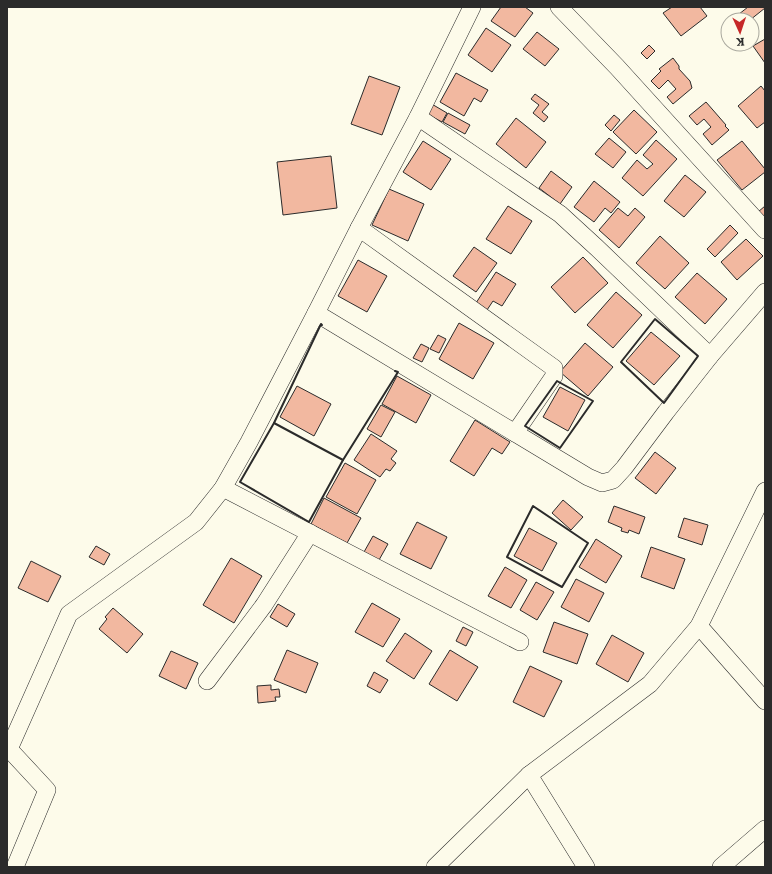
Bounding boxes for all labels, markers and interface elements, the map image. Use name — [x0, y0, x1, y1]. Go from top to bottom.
north arrow — [720, 12, 760, 52]
text: K — [735, 35, 745, 51]

